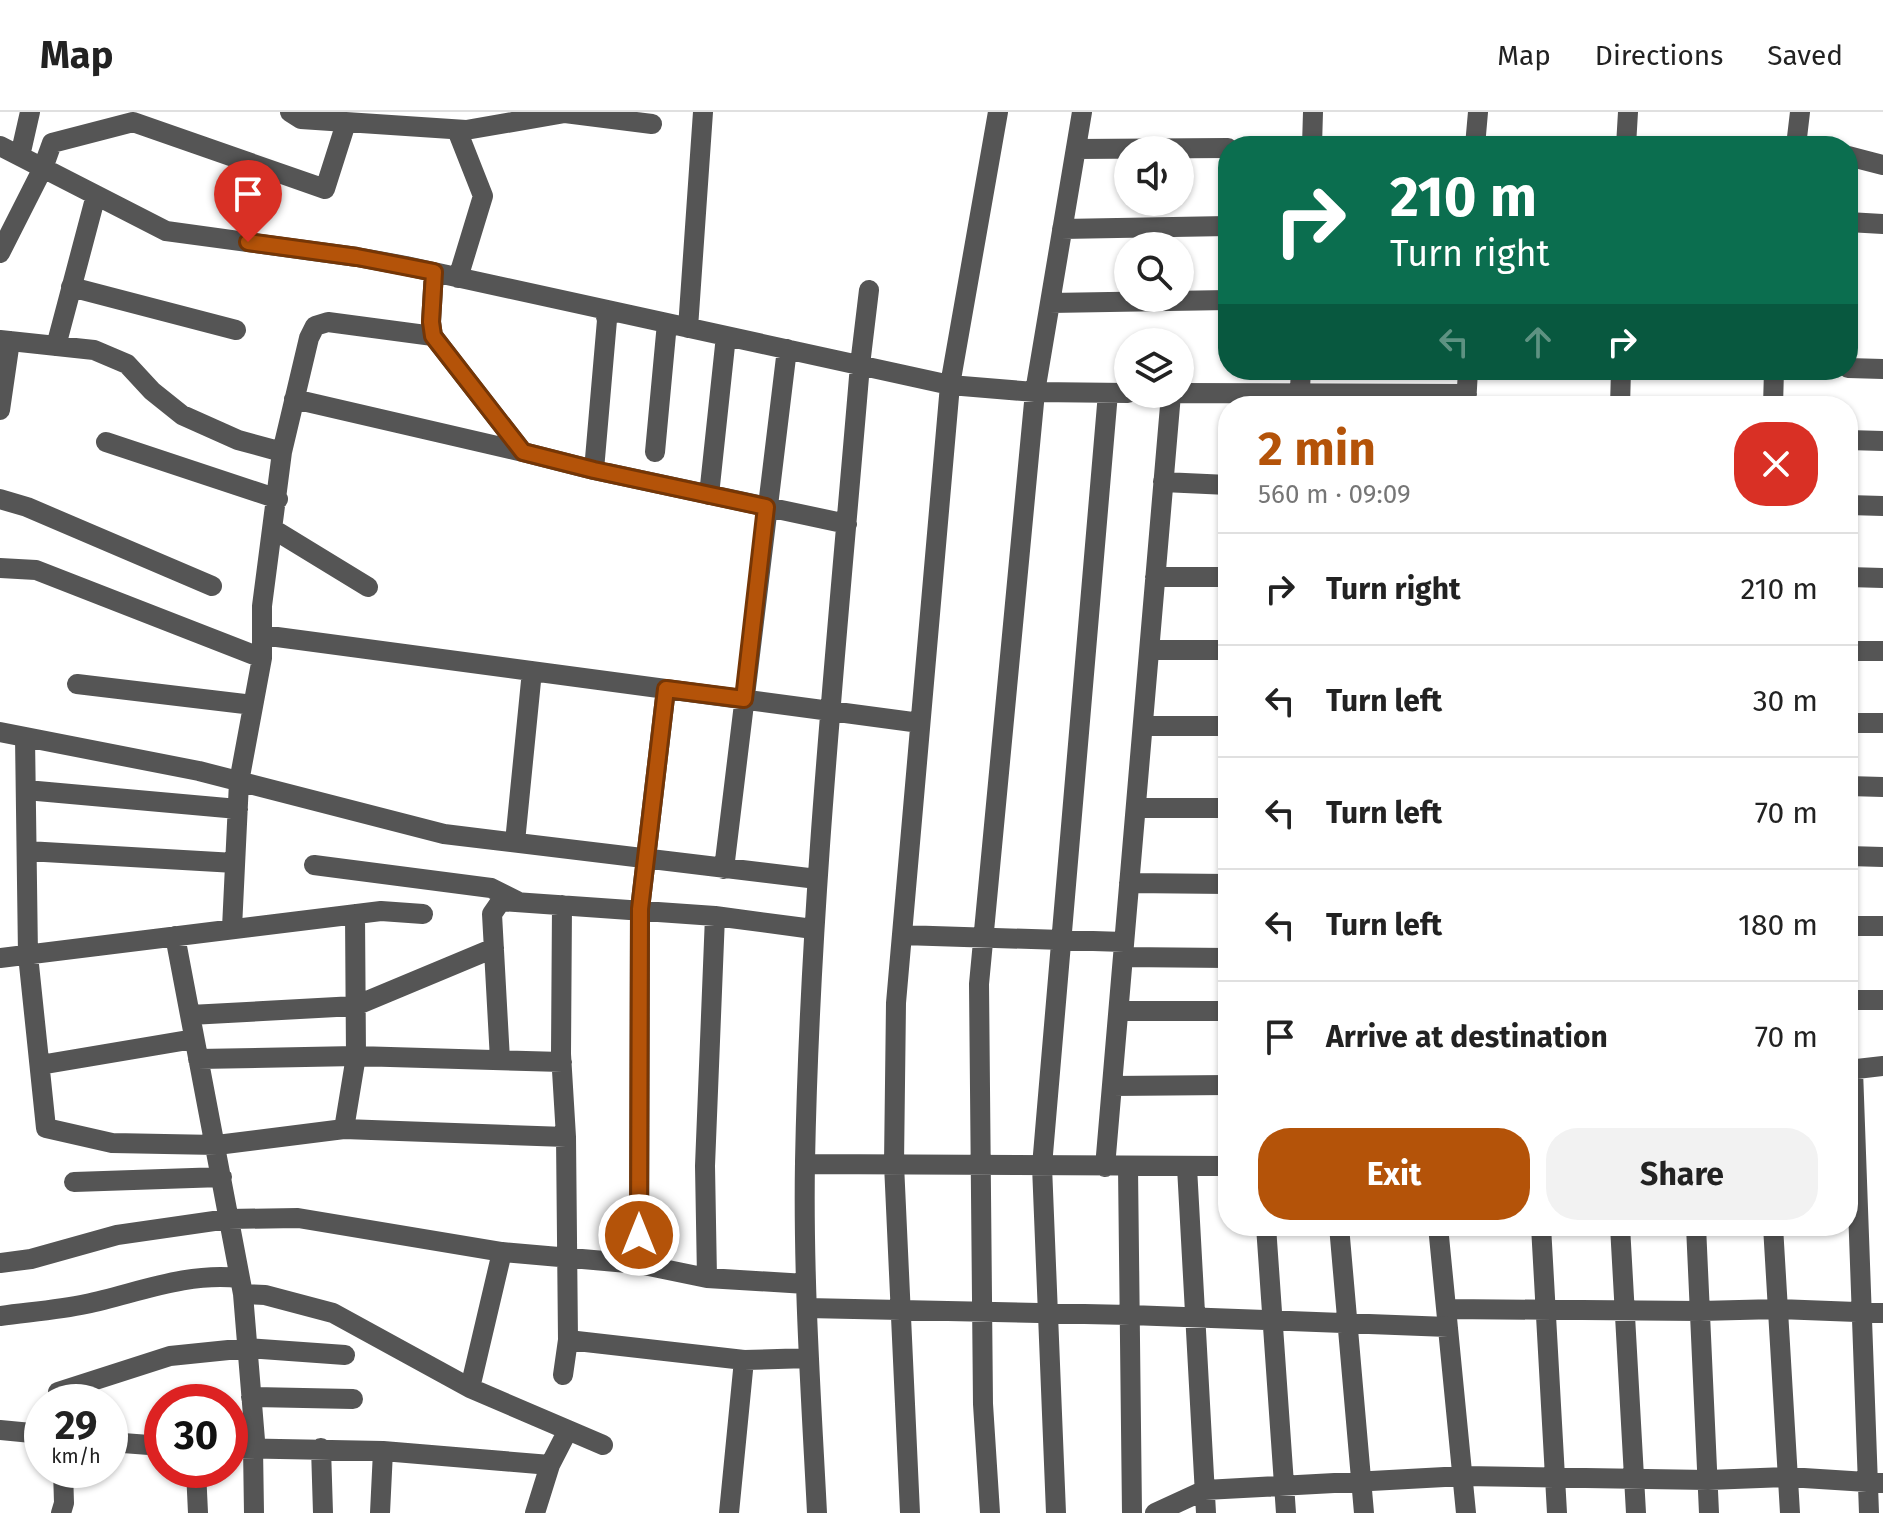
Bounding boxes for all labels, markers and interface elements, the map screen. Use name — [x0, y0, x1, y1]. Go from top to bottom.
text: Map — [40, 32, 113, 78]
text: Map — [1497, 39, 1551, 72]
text: Directions — [1595, 39, 1723, 72]
text: Saved — [1767, 39, 1843, 72]
map controls — [1114, 136, 1194, 408]
button: sound — [1114, 136, 1194, 216]
pin — [214, 160, 282, 242]
text: 210 m — [1390, 164, 1537, 231]
icon: right — [1258, 168, 1362, 272]
icon: arrive — [226, 172, 270, 216]
button: search — [1114, 232, 1194, 312]
text: Turn right — [1390, 232, 1550, 276]
icon: left — [1432, 320, 1476, 364]
icon: ahead — [1516, 320, 1560, 364]
icon: right — [1600, 320, 1644, 364]
button: layers — [1114, 328, 1194, 408]
text: 2 min — [1258, 420, 1376, 478]
button: close — [1734, 422, 1818, 506]
text: 560 m · 09:09 — [1258, 479, 1411, 510]
icon: right — [1258, 567, 1302, 611]
text: Turn right — [1326, 571, 1461, 607]
text: 210 m — [1741, 571, 1818, 607]
icon: left — [1258, 679, 1302, 723]
text: Turn left — [1326, 683, 1442, 719]
text: 30 m — [1753, 683, 1818, 719]
icon: left — [1258, 791, 1302, 835]
text: Turn left — [1326, 795, 1442, 831]
text: 70 m — [1755, 795, 1818, 831]
icon: left — [1258, 903, 1302, 947]
text: Turn left — [1326, 907, 1442, 943]
text: 180 m — [1738, 907, 1818, 943]
icon: arrive — [1258, 1015, 1302, 1059]
text: Arrive at destination — [1326, 1019, 1608, 1055]
text: 70 m — [1755, 1019, 1818, 1055]
button: Exit — [1258, 1128, 1530, 1220]
button: Share — [1546, 1128, 1818, 1220]
position arrow — [597, 1193, 681, 1277]
speed limit sign: 30 — [144, 1384, 248, 1488]
text: 29 — [55, 1402, 97, 1450]
text: km/h — [51, 1444, 101, 1468]

